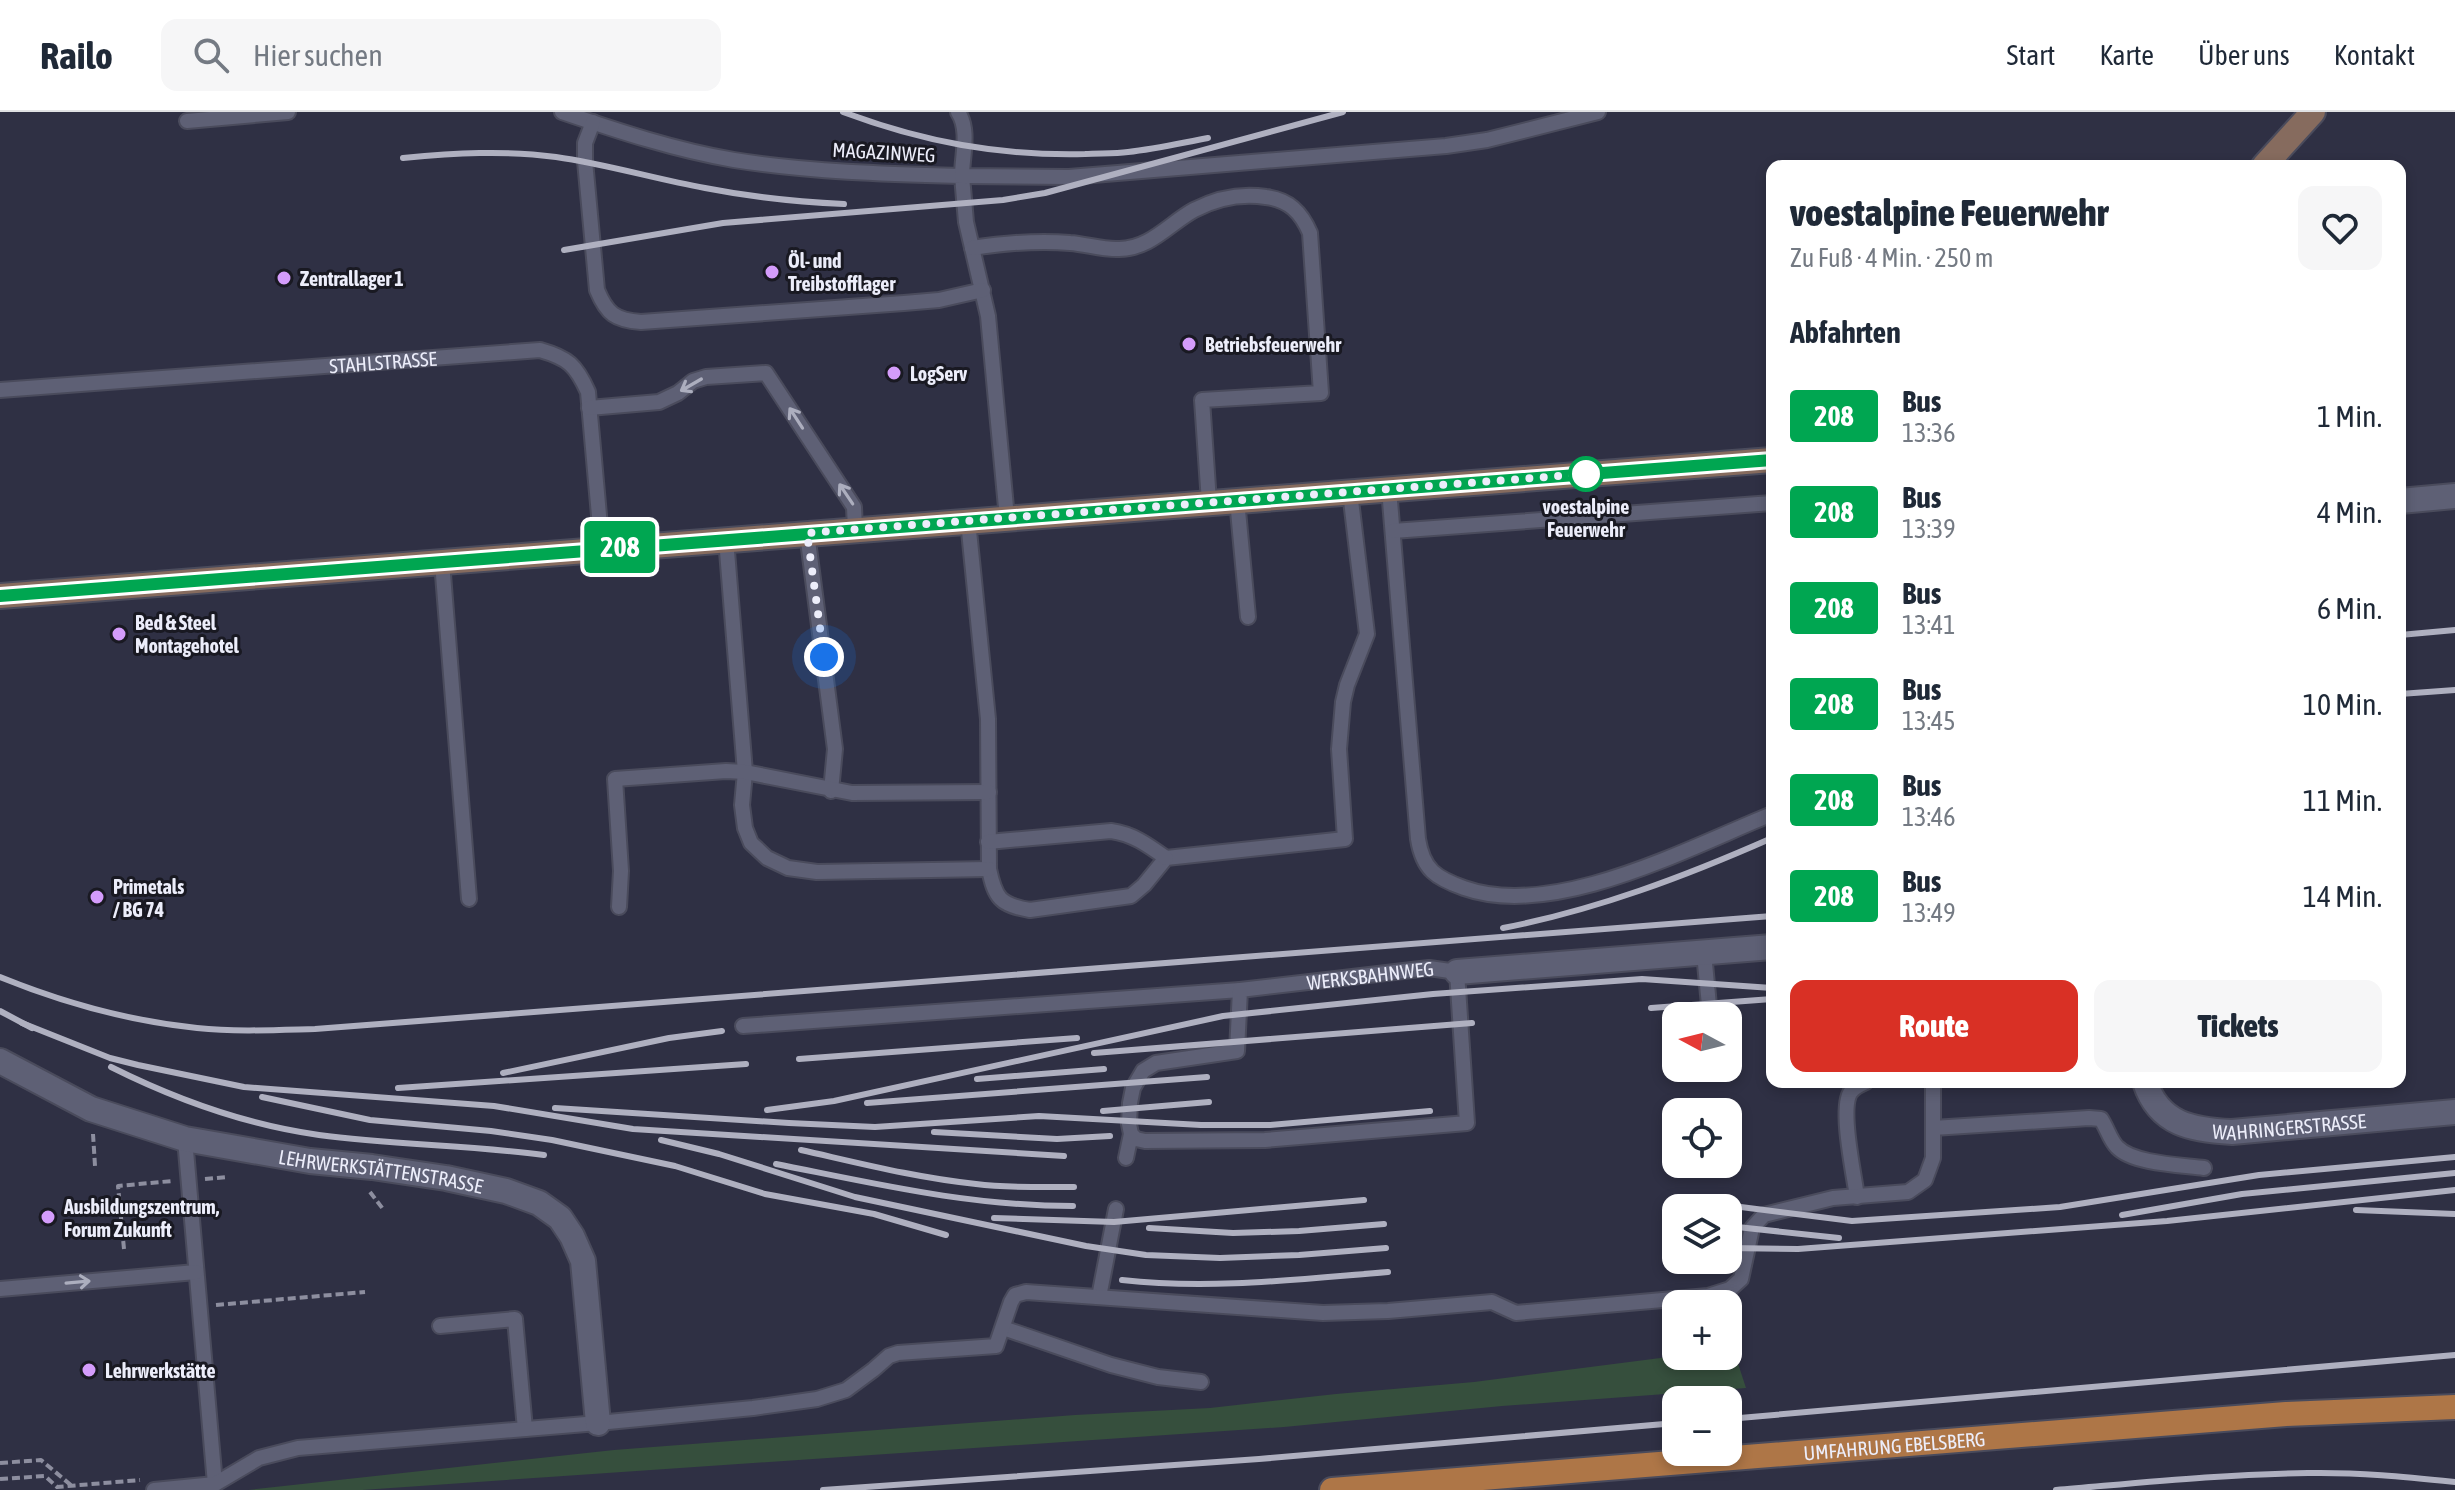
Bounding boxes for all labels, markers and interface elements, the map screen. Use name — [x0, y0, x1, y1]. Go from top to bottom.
search box — [161, 19, 721, 91]
icon: search — [189, 33, 233, 77]
text: Railo — [40, 34, 113, 77]
text: Hier suchen — [253, 38, 383, 72]
text: Start — [2006, 39, 2055, 71]
text: Karte — [2099, 39, 2154, 71]
text: Über uns — [2198, 39, 2290, 71]
text: Kontakt — [2334, 39, 2415, 71]
street label: MAGAZINWEG — [832, 138, 936, 166]
button: heart — [2298, 186, 2382, 270]
text: voestalpine Feuerwehr — [1790, 191, 2108, 234]
text: Zu Fuß · 4 Min. · 250 m — [1790, 243, 1994, 273]
place label: Öl- und Treibstofflager — [788, 249, 896, 295]
marker: Öl- und Treibstofflager — [763, 263, 781, 281]
place label: Zentrallager 1 — [300, 267, 404, 290]
marker: Zentrallager 1 — [275, 269, 293, 287]
text: Abfahrten — [1790, 315, 1901, 349]
place label: Betriebsfeuerwehr — [1205, 333, 1342, 356]
marker: Betriebsfeuerwehr — [1180, 335, 1198, 353]
street label: STAHLSTRASSE — [328, 346, 438, 377]
place label: LogServ — [910, 362, 968, 385]
marker: LogServ — [885, 364, 903, 382]
one-way arrow — [680, 377, 703, 393]
text: Bus — [1902, 384, 1941, 418]
text: 1 Min. — [2317, 399, 2382, 433]
text: 208 — [1814, 400, 1854, 432]
one-way arrow — [788, 408, 804, 430]
text: 13:36 — [1902, 418, 1956, 448]
marker: voestalpine Feuerwehr — [1569, 457, 1603, 491]
text: Bus — [1902, 480, 1941, 514]
one-way arrow — [838, 484, 855, 506]
place label: voestalpine Feuerwehr — [1543, 495, 1629, 541]
text: 4 Min. — [2317, 495, 2382, 529]
text: 208 — [1814, 496, 1854, 528]
text: 13:39 — [1902, 514, 1956, 544]
line badge: 208 — [574, 521, 666, 573]
text: 208 — [600, 531, 640, 563]
text: Bus — [1902, 576, 1941, 610]
text: 6 Min. — [2317, 591, 2382, 625]
text: 208 — [1814, 592, 1854, 624]
text: 13:41 — [1902, 610, 1956, 640]
place label: Bed & Steel Montagehotel — [135, 611, 240, 657]
marker: Bed & Steel Montagehotel — [110, 625, 128, 643]
your location — [804, 637, 844, 677]
text: Bus — [1902, 672, 1941, 706]
text: 10 Min. — [2303, 687, 2382, 721]
text: 208 — [1814, 688, 1854, 720]
text: 13:45 — [1902, 706, 1956, 736]
text: Bus — [1902, 768, 1941, 802]
text: 11 Min. — [2303, 783, 2382, 817]
text: 208 — [1814, 784, 1854, 816]
text: 13:46 — [1902, 802, 1956, 832]
text: Bus — [1902, 864, 1941, 898]
place label: Primetals / BG 74 — [113, 875, 184, 921]
text: 14 Min. — [2303, 879, 2382, 913]
text: 208 — [1814, 880, 1854, 912]
marker: Primetals / BG 74 — [88, 888, 106, 906]
text: 13:49 — [1902, 898, 1956, 928]
street label: WERKSBAHNWEG — [1305, 956, 1435, 994]
button: Route — [1790, 980, 2078, 1072]
button: Tickets — [2094, 980, 2382, 1072]
north arrow — [1662, 1002, 1742, 1082]
map controls — [1662, 1002, 1742, 1466]
button: locate — [1662, 1098, 1742, 1178]
street label: WAHRINGERSTRASSE — [2212, 1108, 2367, 1144]
street label: LEHRWERKSTÄTTENSTRASSE — [277, 1144, 486, 1197]
button: layers — [1662, 1194, 1742, 1274]
place label: Ausbildungszentrum, Forum Zukunft — [63, 1195, 220, 1241]
marker: Ausbildungszentrum, Forum Zukunft — [39, 1208, 57, 1226]
one-way arrow — [64, 1274, 91, 1289]
button: + — [1662, 1290, 1742, 1370]
place label: Lehrwerkstätte — [105, 1359, 215, 1382]
marker: Lehrwerkstätte — [80, 1361, 98, 1379]
button: − — [1662, 1386, 1742, 1466]
street label: UMFAHRUNG EBELSBERG — [1802, 1427, 1986, 1464]

